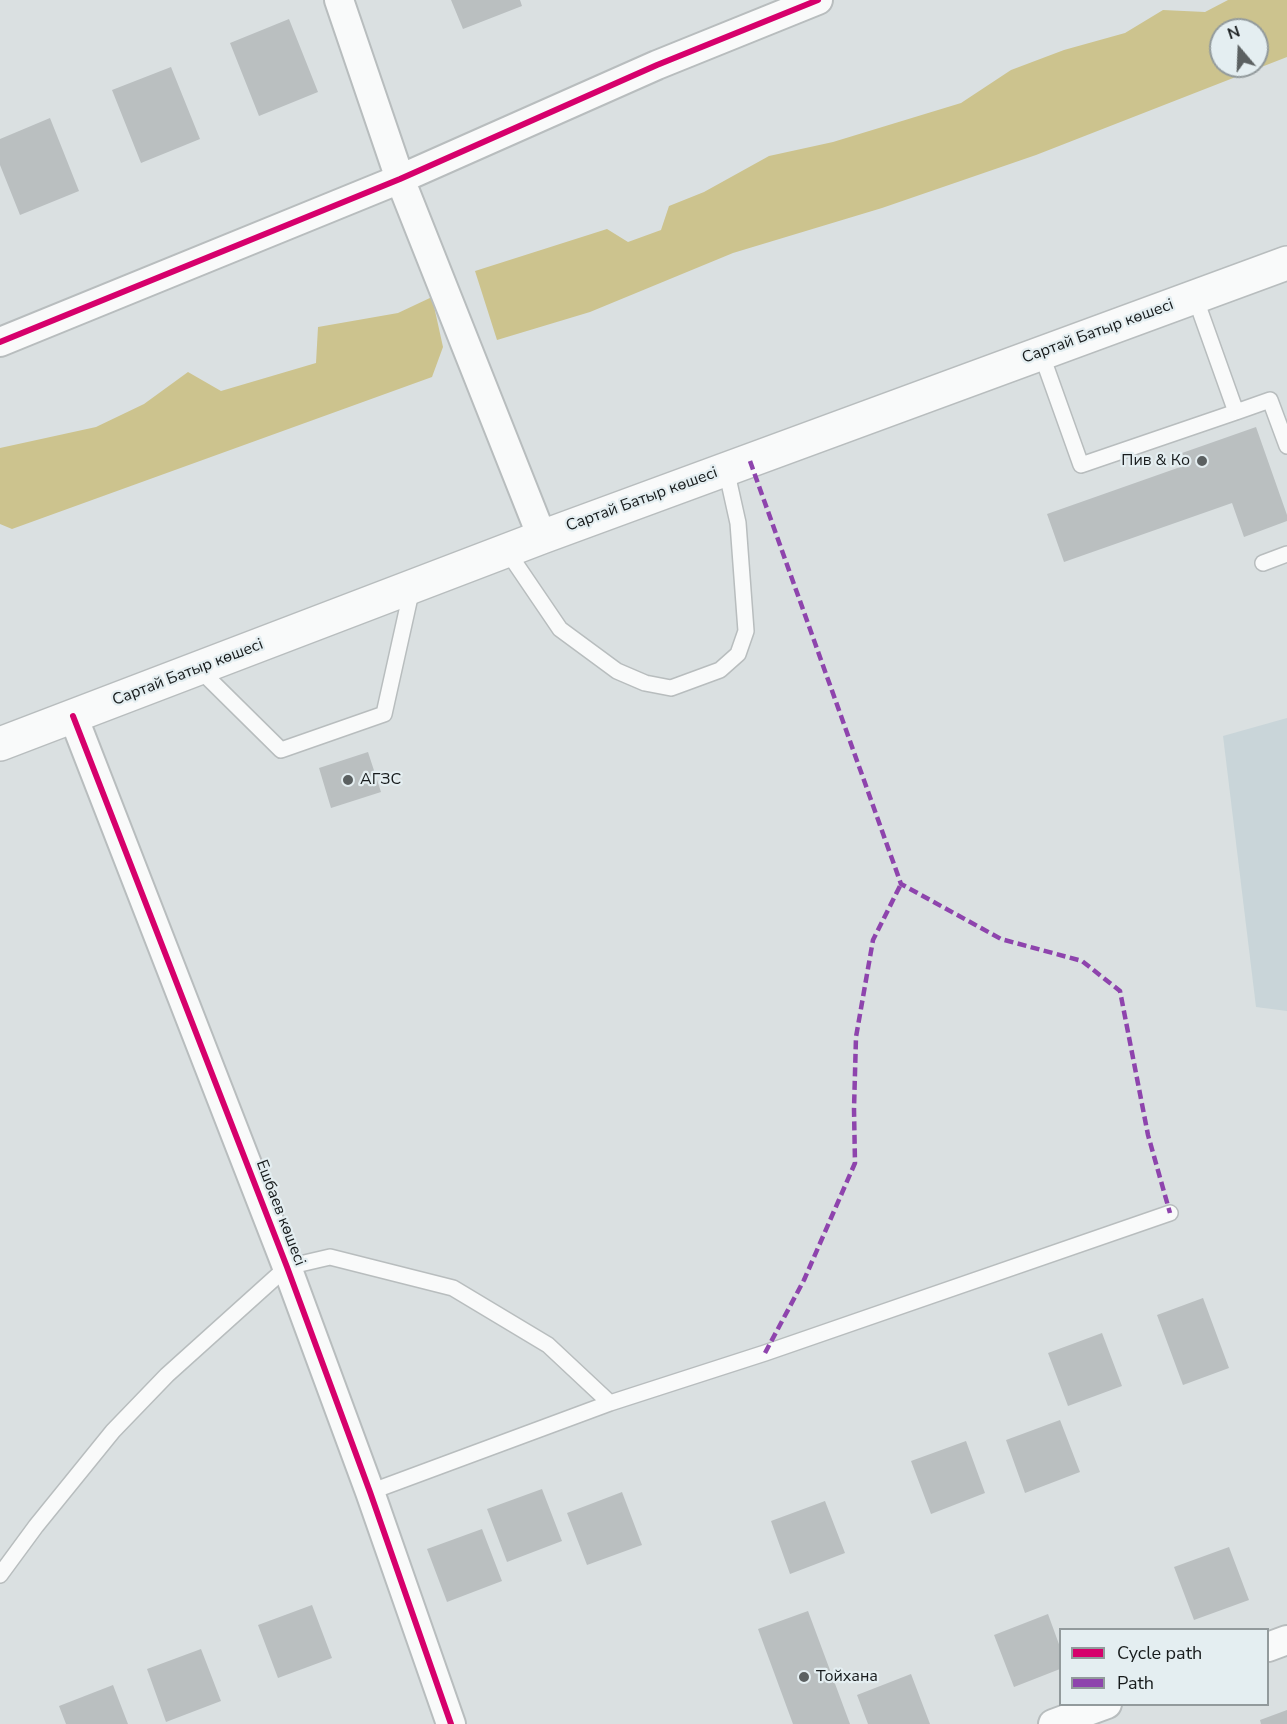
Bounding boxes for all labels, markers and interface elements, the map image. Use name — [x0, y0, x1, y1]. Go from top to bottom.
north arrow — [1209, 18, 1269, 78]
text: N — [1225, 21, 1243, 45]
street label: Сартай Батыр көшесі — [1020, 296, 1176, 368]
place label: Пив & Ко — [1121, 451, 1190, 471]
marker: Пив & Ко — [1195, 454, 1209, 468]
street label: Сартай Батыр көшесі — [564, 464, 720, 536]
street label: Сартай Батыр көшесі — [110, 635, 266, 711]
place label: АГЗС — [360, 770, 401, 790]
marker: АГЗС — [341, 773, 355, 787]
street label: Ешбаев көшесі — [251, 1157, 309, 1269]
legend — [1059, 1628, 1269, 1706]
text: Cycle path — [1117, 1641, 1202, 1665]
place label: Тойхана — [816, 1667, 878, 1687]
marker: Тойхана — [797, 1670, 811, 1684]
text: Path — [1117, 1671, 1154, 1695]

